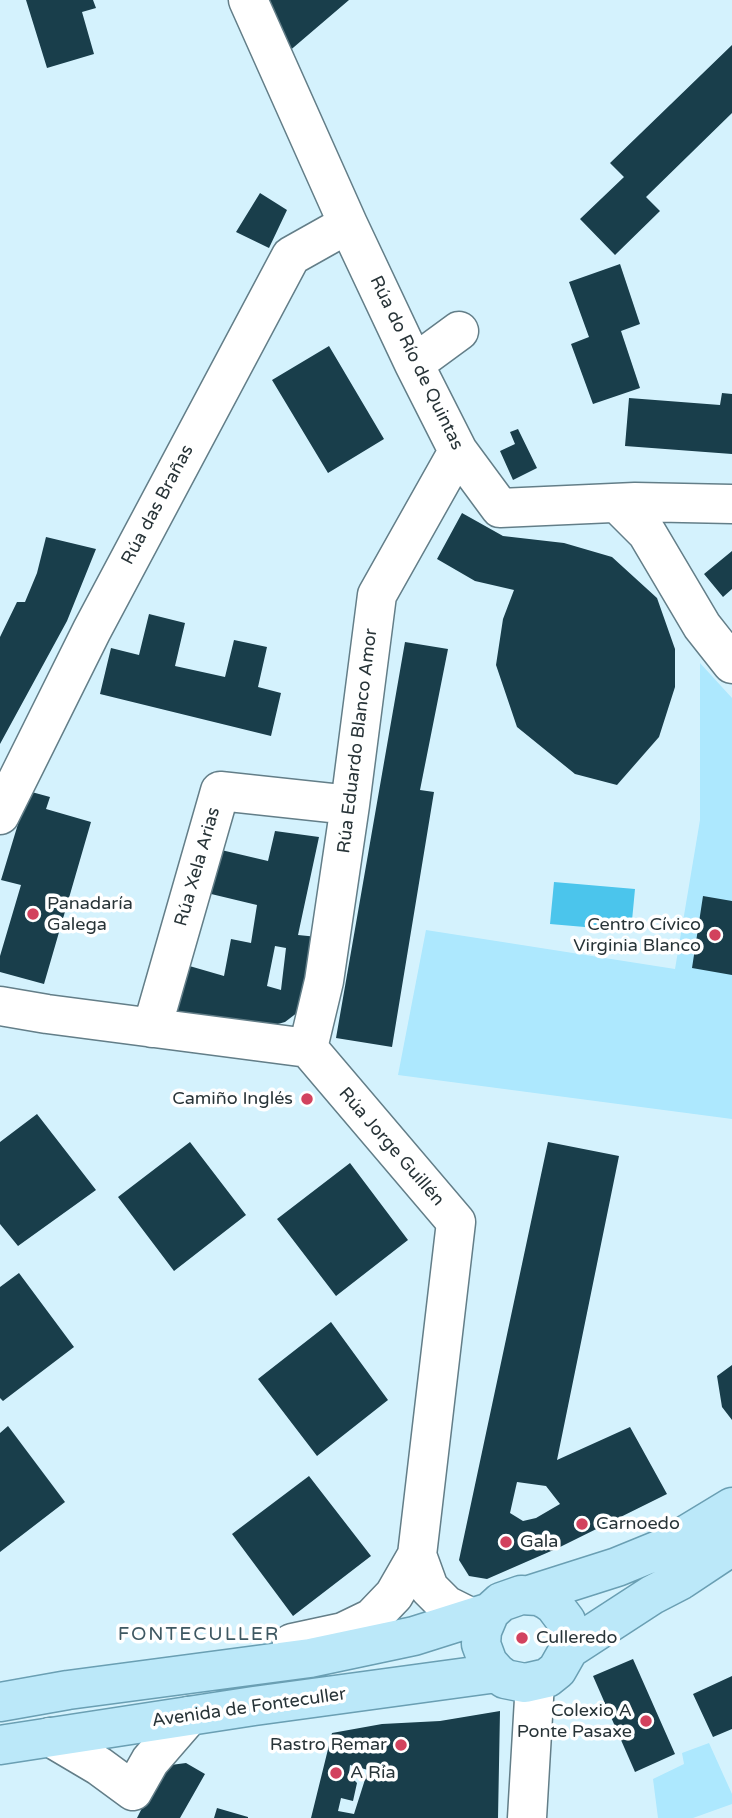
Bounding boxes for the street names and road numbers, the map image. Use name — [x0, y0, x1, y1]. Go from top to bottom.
street label: Rúa do Río de Quintas — [364, 272, 468, 454]
street label: Rúa das Brañas — [117, 441, 199, 569]
street label: Rúa Eduardo Blanco Amor — [333, 627, 383, 855]
street label: Rúa Xela Arias — [171, 805, 225, 929]
street label: Rúa Jorge Guillén — [334, 1083, 448, 1211]
street label: Avenida de Fonteculler — [151, 1684, 347, 1732]

